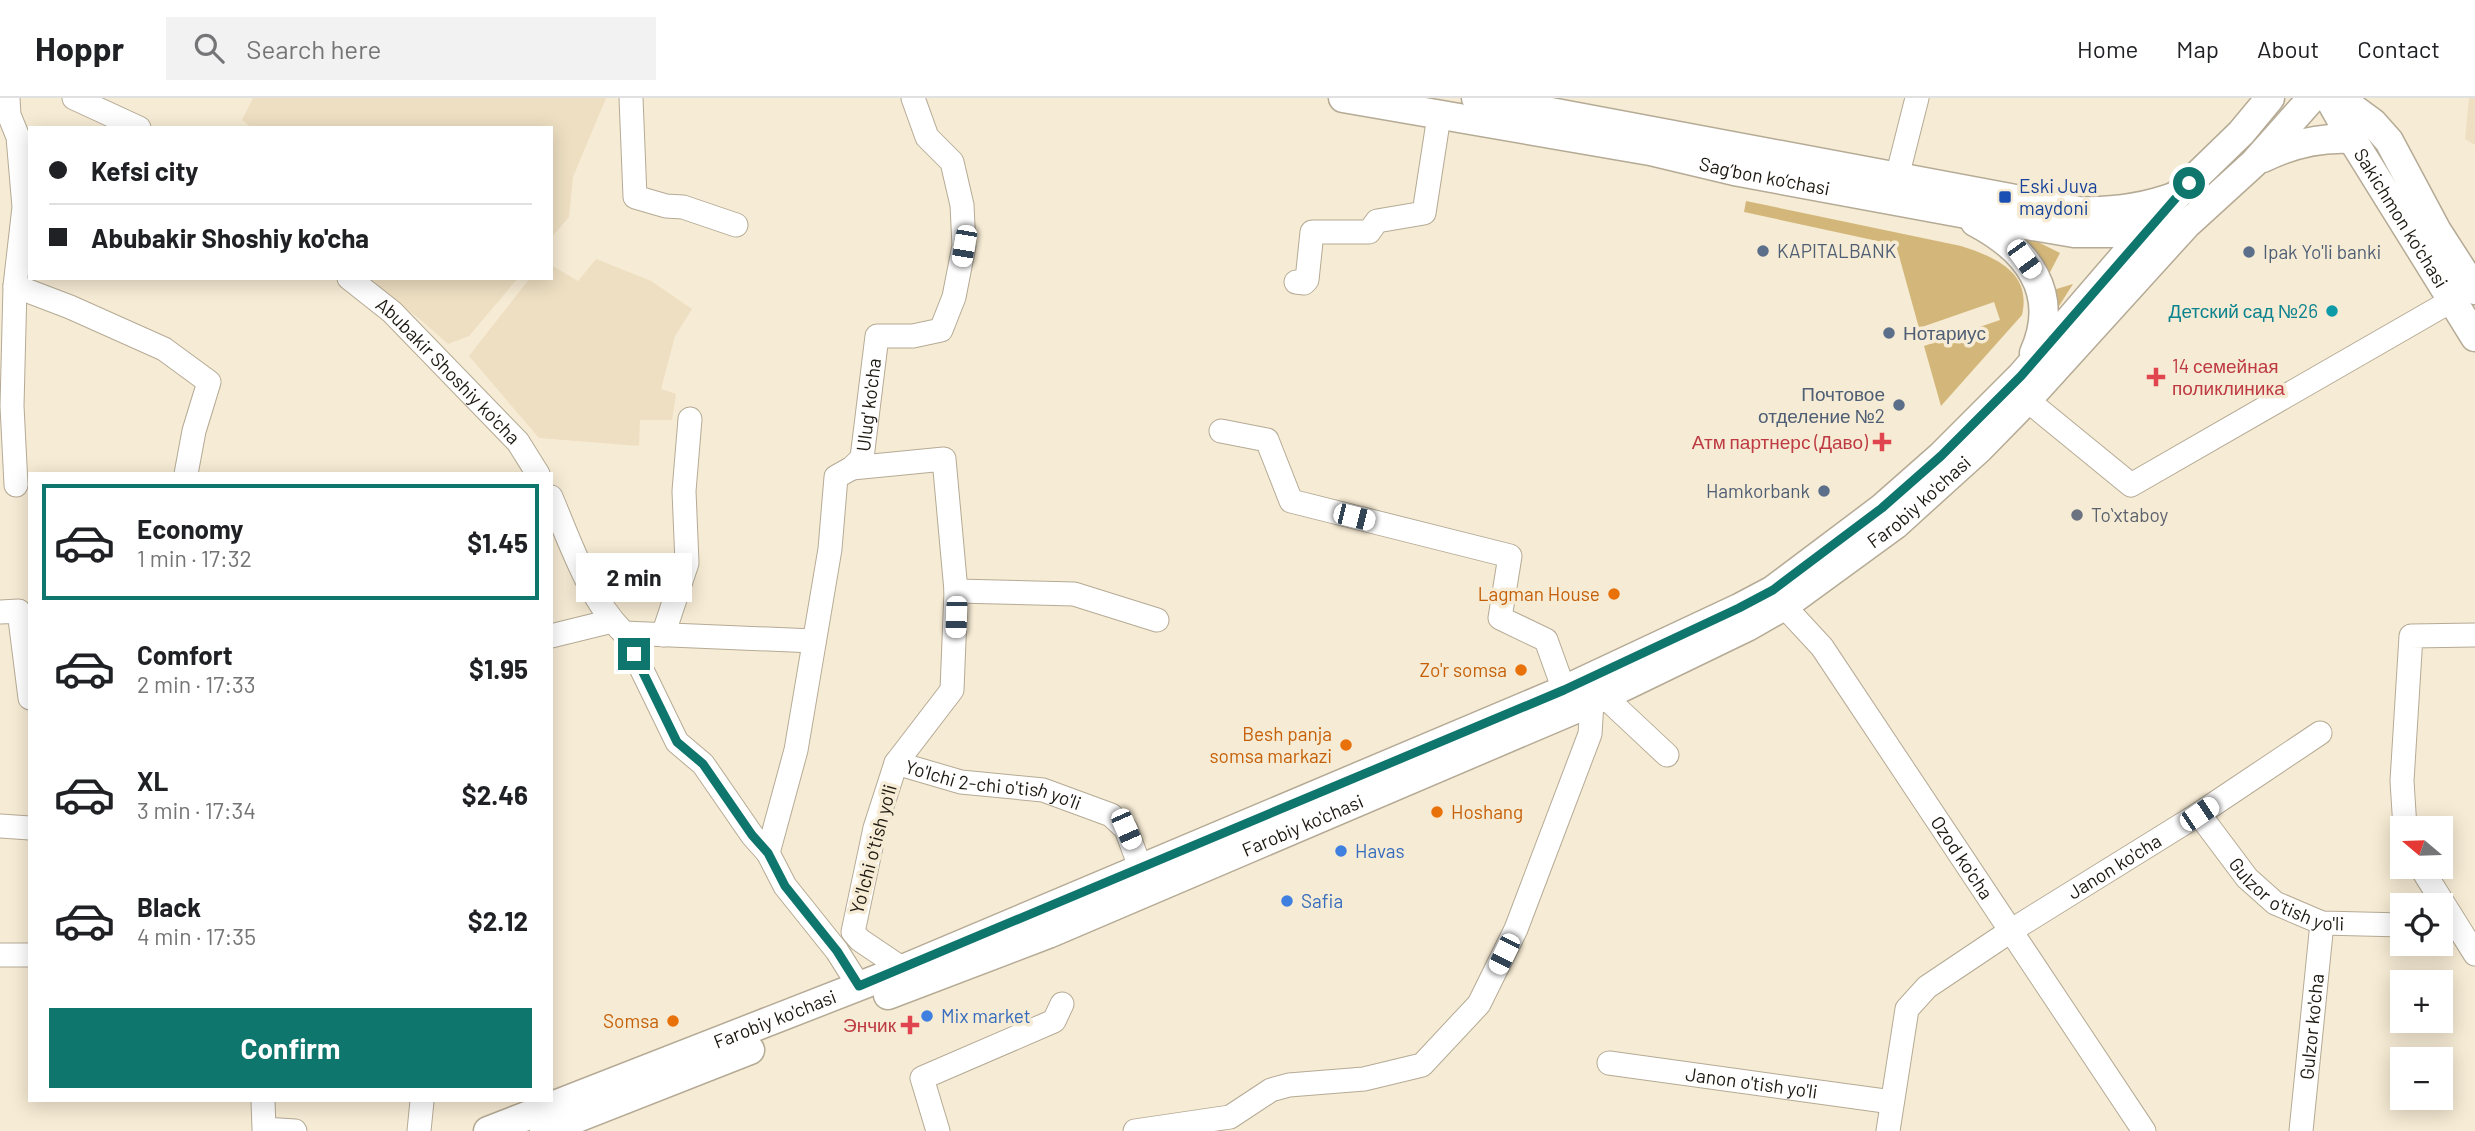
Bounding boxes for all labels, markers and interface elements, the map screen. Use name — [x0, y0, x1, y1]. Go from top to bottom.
search box — [166, 17, 656, 80]
text: Hoppr — [35, 28, 124, 68]
icon: search — [190, 29, 228, 67]
text: Search here — [246, 33, 381, 64]
text: Home — [2077, 34, 2138, 63]
text: Map — [2176, 34, 2219, 63]
text: About — [2257, 34, 2319, 63]
text: Contact — [2357, 34, 2440, 63]
street label: Sakichmon ko'chasi — [2349, 144, 2453, 292]
street label: Sag’bon ko’chasi — [1697, 151, 1832, 200]
text: Kefsi city — [91, 155, 198, 186]
route start — [2173, 167, 2205, 199]
place label: Eski Juva maydoni — [2019, 174, 2097, 219]
marker: Eski Juva maydoni — [1997, 189, 2013, 205]
text: Abubakir Shoshiy ko'cha — [91, 222, 369, 253]
car — [951, 223, 978, 269]
car — [2004, 236, 2045, 282]
place label: KAPITALBANK — [1777, 239, 1897, 262]
place label: Ipak Yo'li banki — [2263, 240, 2381, 263]
marker: KAPITALBANK — [1755, 243, 1771, 259]
marker: Ipak Yo'li banki — [2241, 244, 2257, 260]
street label: Abubakir Shoshiy ko'cha — [372, 292, 525, 448]
place label: Детский сад №26 — [2169, 299, 2318, 322]
marker: Детский сад №26 — [2324, 303, 2340, 319]
place label: Нотариус — [1903, 321, 1986, 344]
marker: Нотариус — [1881, 325, 1897, 341]
place label: 14 семейная поликлиника — [2172, 354, 2285, 399]
street label: Ulug' ko'cha — [851, 357, 885, 453]
marker: 14 семейная поликлиника — [2146, 367, 2166, 387]
place label: Почтовое отделение №2 — [1758, 382, 1885, 427]
marker: Почтовое отделение №2 — [1891, 397, 1907, 413]
place label: Атм партнерс (Даво) — [1692, 430, 1869, 453]
marker: Атм партнерс (Даво) — [1874, 434, 1890, 450]
street label: Farobiy ko'chasi — [1862, 450, 1975, 553]
place label: Hamkorbank — [1706, 479, 1810, 502]
marker: Hamkorbank — [1816, 483, 1832, 499]
car — [1332, 502, 1377, 532]
place label: Toʻxtaboy — [2091, 503, 2168, 526]
marker: Toʻxtaboy — [2069, 507, 2085, 523]
icon: car — [53, 511, 116, 574]
text: Economy — [137, 513, 243, 544]
text: $1.45 — [467, 527, 528, 558]
text: 1 min · 17:32 — [137, 544, 252, 572]
callout: 2 min — [576, 552, 692, 602]
text: 2 min — [606, 563, 662, 591]
place label: Lagman House — [1478, 582, 1600, 605]
marker: Lagman House — [1606, 586, 1622, 602]
car — [945, 596, 968, 638]
icon: car — [53, 637, 116, 700]
route end — [618, 638, 650, 670]
text: Comfort — [137, 639, 233, 670]
text: $1.95 — [469, 653, 528, 684]
place label: Zo'r somsa — [1420, 658, 1507, 681]
marker: Zo'r somsa — [1513, 662, 1529, 678]
text: 2 min · 17:33 — [137, 670, 256, 698]
place label: Besh panja somsa markazi — [1209, 722, 1332, 767]
marker: Besh panja somsa markazi — [1338, 737, 1354, 753]
street label: Yo'lchi 2-chi o'tish yo'li — [903, 754, 1085, 814]
icon: car — [53, 763, 116, 826]
text: XL — [137, 765, 168, 796]
text: $2.46 — [462, 779, 528, 810]
street label: Yo'lchi o'tish yo'li — [844, 782, 901, 916]
street label: Farobiy ko'chasi — [1238, 789, 1367, 861]
car — [2176, 794, 2223, 834]
text: 3 min · 17:34 — [137, 796, 256, 824]
place label: Hoshang — [1451, 800, 1523, 823]
marker: Hoshang — [1429, 804, 1445, 820]
car — [1108, 806, 1145, 852]
street label: Ozod ko'cha — [1926, 811, 1999, 903]
north arrow — [2390, 816, 2454, 878]
map controls — [2390, 816, 2453, 1110]
street label: Janon ko'cha — [2063, 828, 2165, 904]
place label: Havas — [1355, 839, 1405, 862]
marker: Havas — [1333, 843, 1349, 859]
street label: Gulzor o'tish yo'li — [2224, 853, 2345, 935]
icon: car — [53, 889, 116, 952]
place label: Safia — [1301, 889, 1343, 912]
text: Black — [137, 891, 201, 922]
marker: Safia — [1279, 893, 1295, 909]
button: locate — [2390, 893, 2453, 956]
text: $2.12 — [468, 905, 528, 936]
text: 4 min · 17:35 — [137, 922, 256, 950]
car — [1486, 931, 1523, 977]
button: + — [2390, 970, 2453, 1033]
street label: Gulzor ko'cha — [2294, 972, 2328, 1081]
street label: Farobiy ko'chasi — [710, 984, 839, 1053]
place label: Mix market — [941, 1004, 1031, 1027]
button: Confirm — [49, 1008, 532, 1088]
marker: Mix market — [919, 1008, 935, 1024]
place label: Somsa — [603, 1009, 659, 1032]
marker: Somsa — [665, 1013, 681, 1029]
place label: Энчик — [843, 1013, 897, 1036]
marker: Энчик — [902, 1017, 918, 1033]
button: − — [2390, 1047, 2453, 1110]
street label: Janon o'tish yo'li — [1684, 1062, 1819, 1103]

